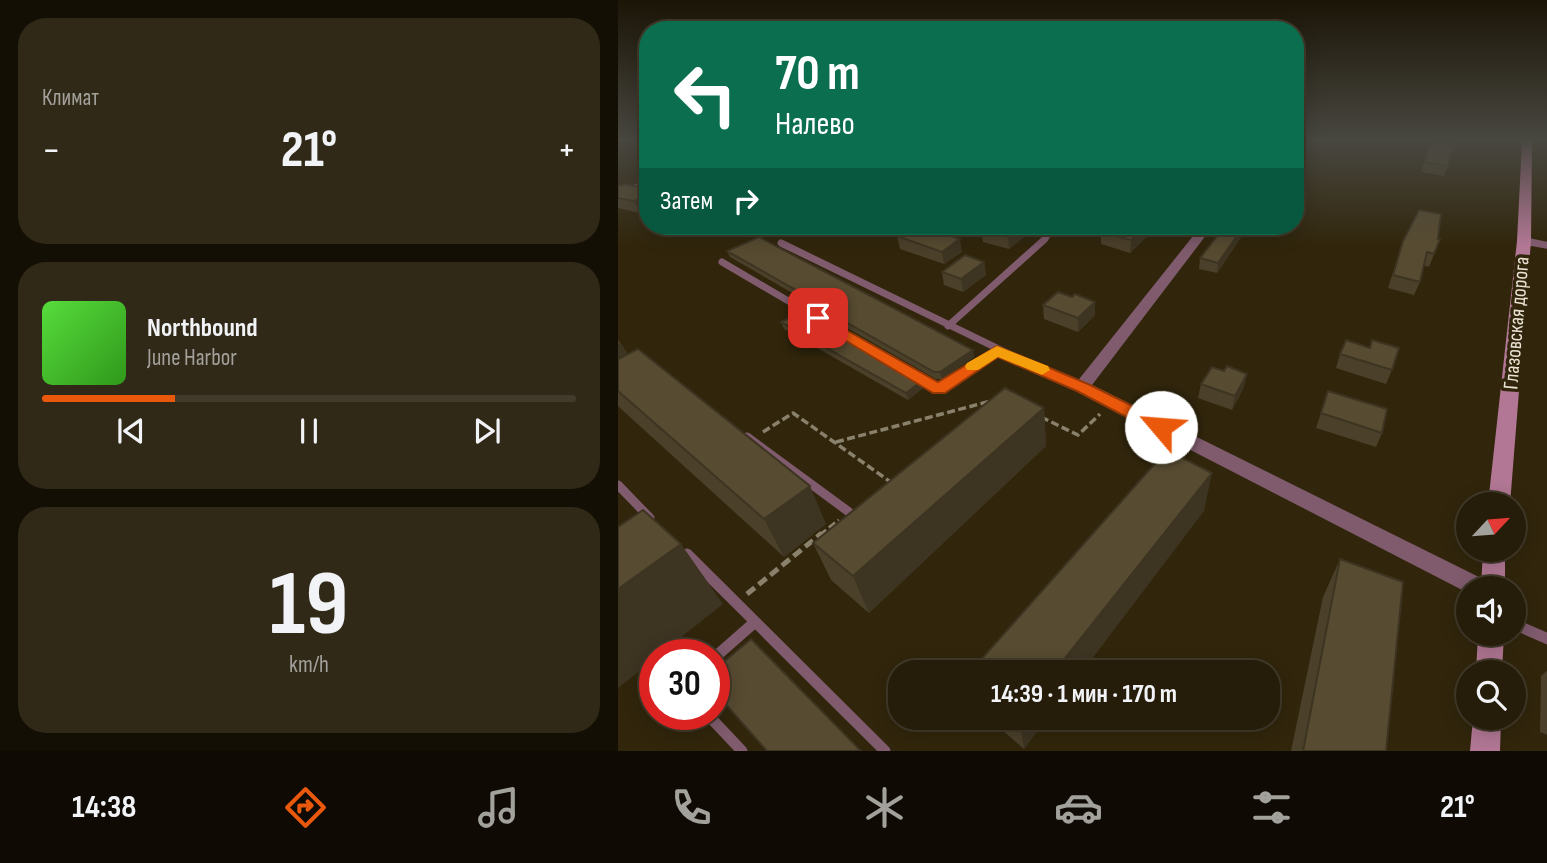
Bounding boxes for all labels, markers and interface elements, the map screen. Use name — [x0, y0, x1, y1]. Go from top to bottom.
text: 70 m — [775, 45, 860, 104]
icon: left — [660, 49, 751, 140]
text: Климат — [42, 84, 99, 112]
text: Налево — [775, 105, 855, 144]
text: 21° — [281, 119, 337, 182]
text: − — [42, 128, 61, 173]
text: + — [557, 128, 576, 173]
icon: right — [727, 182, 765, 220]
text: Затем — [660, 186, 713, 217]
street label: Глазовская дорога — [1498, 255, 1535, 391]
pin — [788, 288, 848, 348]
icon: arrive — [799, 299, 837, 337]
text: Northbound — [147, 313, 258, 344]
text: June Harbor — [147, 344, 237, 372]
position arrow — [1124, 390, 1198, 464]
icon: previous — [112, 412, 150, 450]
icon: pause — [290, 412, 328, 450]
icon: next — [468, 412, 506, 450]
north arrow — [1456, 492, 1526, 562]
map controls — [1456, 492, 1526, 730]
text: 19 — [270, 551, 348, 660]
button: sound — [1456, 576, 1526, 646]
speed limit sign: 30 — [639, 639, 730, 730]
text: km/h — [289, 651, 329, 679]
button: search — [1456, 660, 1526, 730]
text: 14:39 · 1 мин · 170 m — [991, 679, 1177, 710]
icon: directions — [281, 783, 330, 832]
icon: music — [474, 783, 523, 832]
icon: phone — [667, 783, 716, 832]
icon: climate — [860, 783, 909, 832]
icon: car — [1054, 783, 1103, 832]
icon: filters — [1247, 783, 1296, 832]
text: 14:38 — [72, 788, 136, 827]
text: 21° — [1440, 788, 1475, 827]

